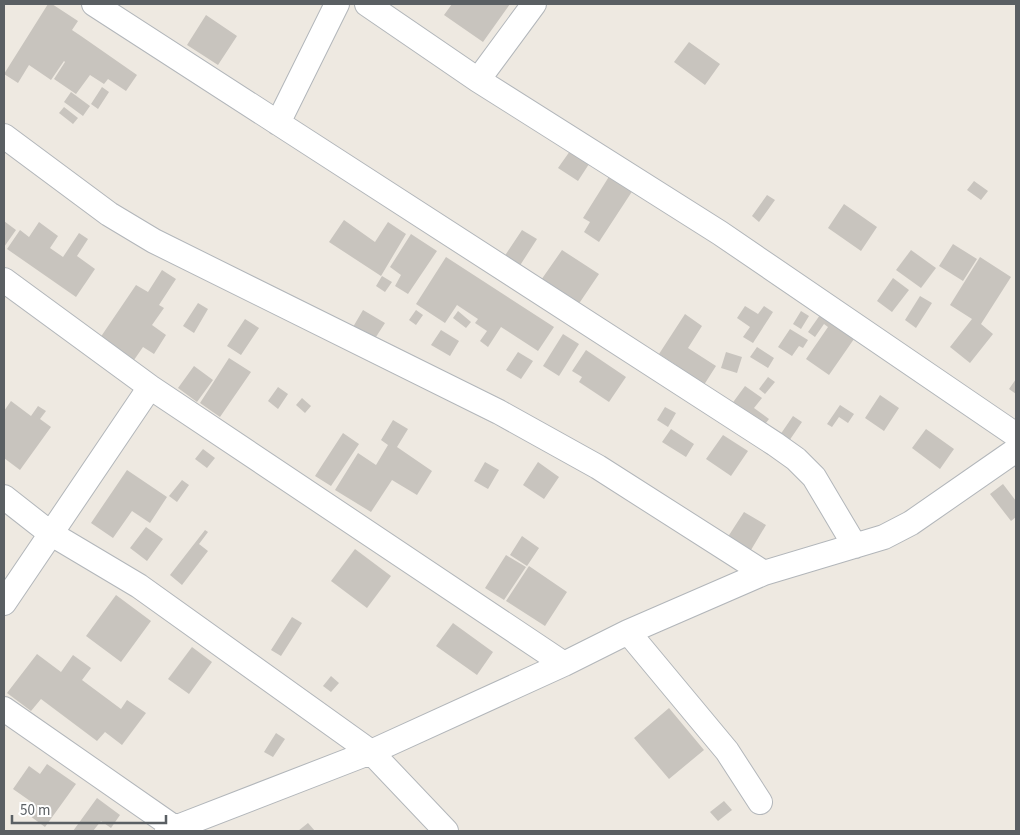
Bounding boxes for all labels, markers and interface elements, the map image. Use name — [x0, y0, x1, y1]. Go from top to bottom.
scale bar — [12, 792, 166, 824]
text: 50 m — [20, 800, 50, 821]

